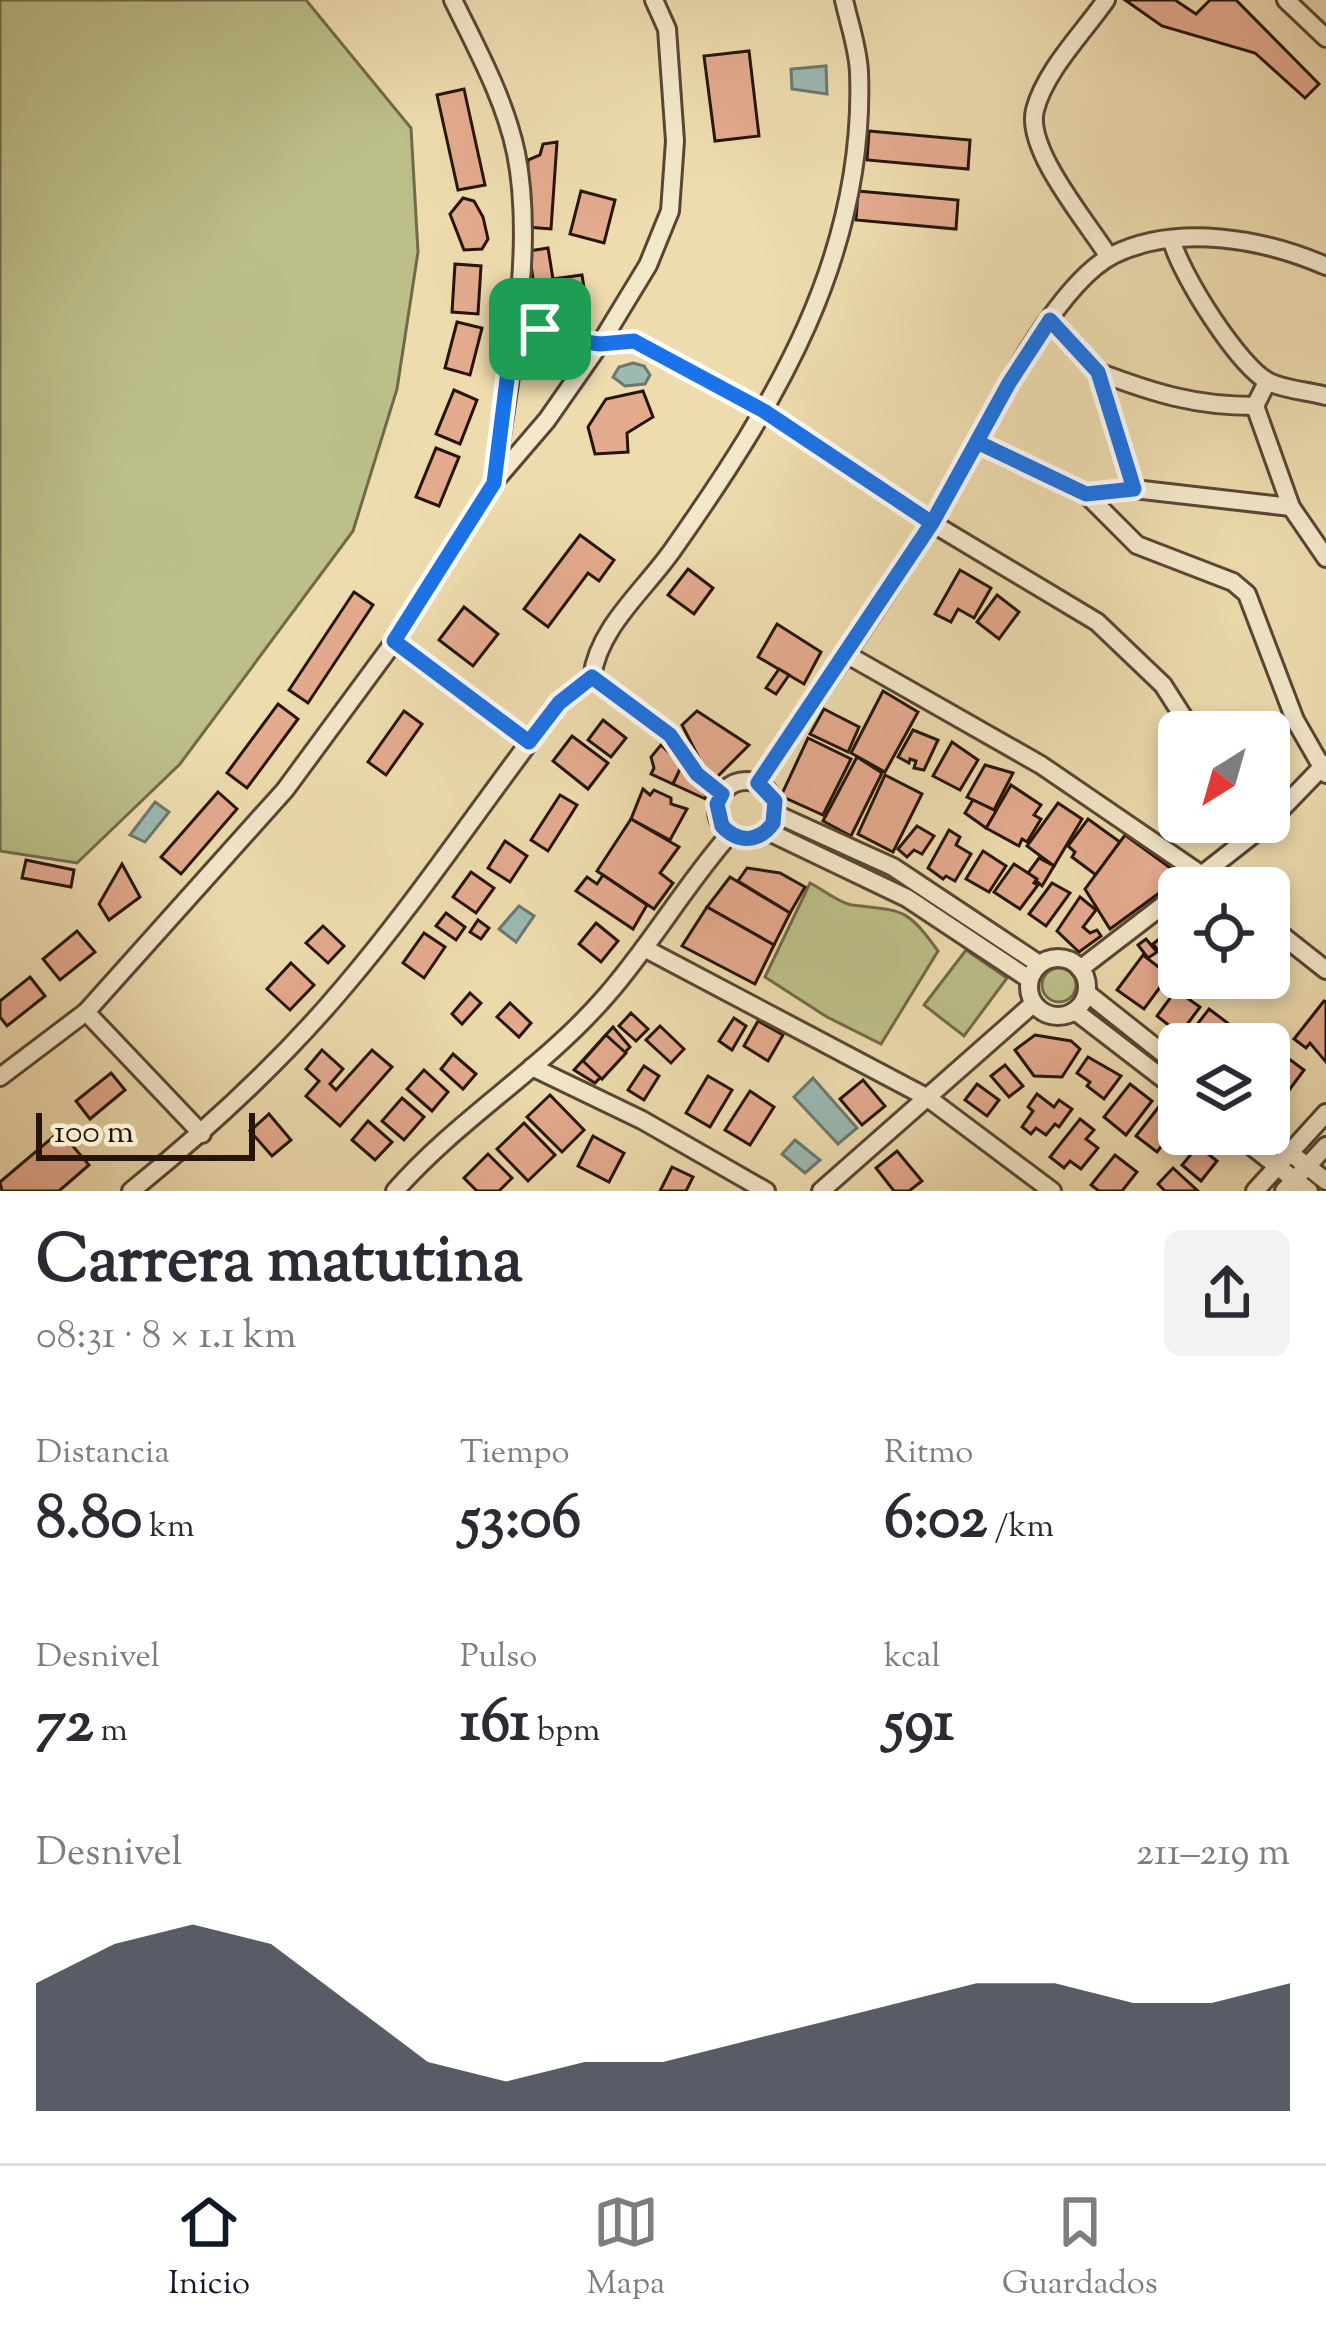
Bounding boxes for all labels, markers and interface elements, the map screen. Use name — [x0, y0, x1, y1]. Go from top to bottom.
pin — [489, 278, 591, 380]
icon: arrive — [507, 296, 573, 362]
north arrow — [1158, 711, 1290, 843]
map controls — [1158, 711, 1290, 1155]
button: locate — [1158, 867, 1290, 999]
button: layers — [1158, 1023, 1290, 1155]
scale bar — [36, 1107, 255, 1160]
text: 100 m — [54, 1110, 134, 1158]
text: Carrera matutina — [36, 1217, 523, 1312]
button: share — [1164, 1230, 1290, 1356]
text: 08:31 · 8 × 1.1 km — [36, 1310, 297, 1366]
text: Distancia — [36, 1430, 170, 1478]
text: Tiempo — [460, 1430, 570, 1478]
text: Ritmo — [884, 1430, 973, 1478]
text: 8.80 — [36, 1478, 142, 1565]
text: 53:06 — [460, 1478, 581, 1565]
text: 6:02 — [884, 1478, 987, 1565]
text: km — [142, 1504, 195, 1552]
text: /km — [987, 1504, 1054, 1552]
text: Desnivel — [36, 1634, 160, 1682]
text: Pulso — [460, 1634, 537, 1682]
text: kcal — [884, 1634, 941, 1682]
text: 72 — [36, 1682, 94, 1769]
text: 161 — [460, 1682, 530, 1769]
text: 591 — [884, 1682, 954, 1769]
text: m — [94, 1708, 128, 1756]
text: bpm — [530, 1708, 600, 1756]
text: Desnivel — [36, 1827, 182, 1883]
text: 211–219 m — [1136, 1827, 1290, 1883]
tab: Inicio — [168, 2189, 250, 2309]
tab: Mapa — [587, 2189, 665, 2309]
tab: Guardados — [1002, 2189, 1158, 2309]

